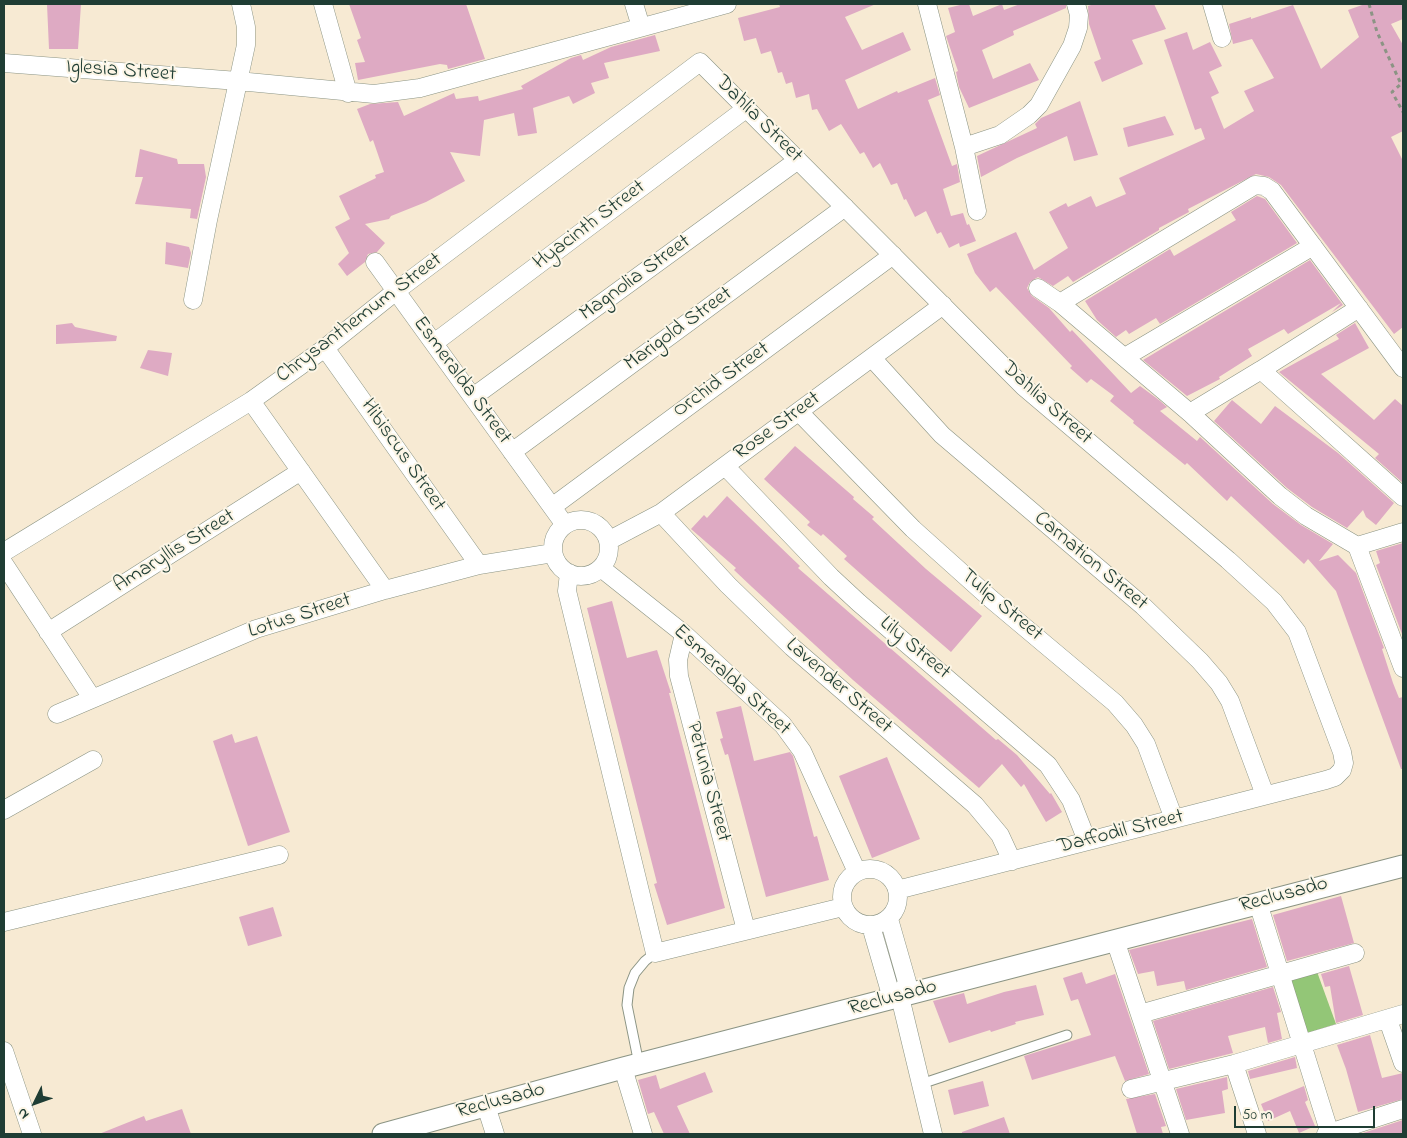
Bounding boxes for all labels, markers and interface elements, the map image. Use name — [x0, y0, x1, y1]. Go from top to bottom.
street label: Iglesia Street — [65, 56, 177, 88]
street label: Dahlia Street — [709, 71, 807, 169]
street label: Hyacinth Street — [529, 176, 651, 276]
street label: Magnolia Street — [576, 230, 696, 328]
street label: Chrysanthemum Street — [272, 248, 448, 390]
street label: Marigold Street — [620, 282, 738, 378]
street label: Esmeralda Street — [406, 312, 516, 450]
street label: Orchid Street — [669, 337, 775, 425]
street label: Dahlia Street — [995, 357, 1097, 451]
street label: Rose Street — [730, 387, 826, 467]
street label: Hibiscus Street — [354, 395, 450, 517]
street label: Amaryllis Street — [110, 505, 240, 599]
street label: Carnation Street — [1028, 507, 1152, 617]
street label: Tulip Street — [955, 564, 1047, 648]
street label: Lotus Street — [245, 589, 355, 645]
street label: Lily Street — [873, 612, 955, 686]
street label: Esmeralda Street — [667, 620, 795, 742]
street label: Lavender Street — [779, 634, 897, 740]
street label: Petunia Street — [679, 719, 735, 845]
street label: Daffodil Street — [1055, 805, 1187, 861]
street label: Reclusado — [1237, 872, 1331, 920]
street label: Reclusado — [846, 975, 940, 1023]
north arrow — [10, 1078, 60, 1128]
street label: Reclusado — [454, 1078, 548, 1126]
scale bar — [1237, 1096, 1378, 1128]
text: N — [13, 1103, 34, 1124]
text: 50 m — [1242, 1104, 1272, 1126]

